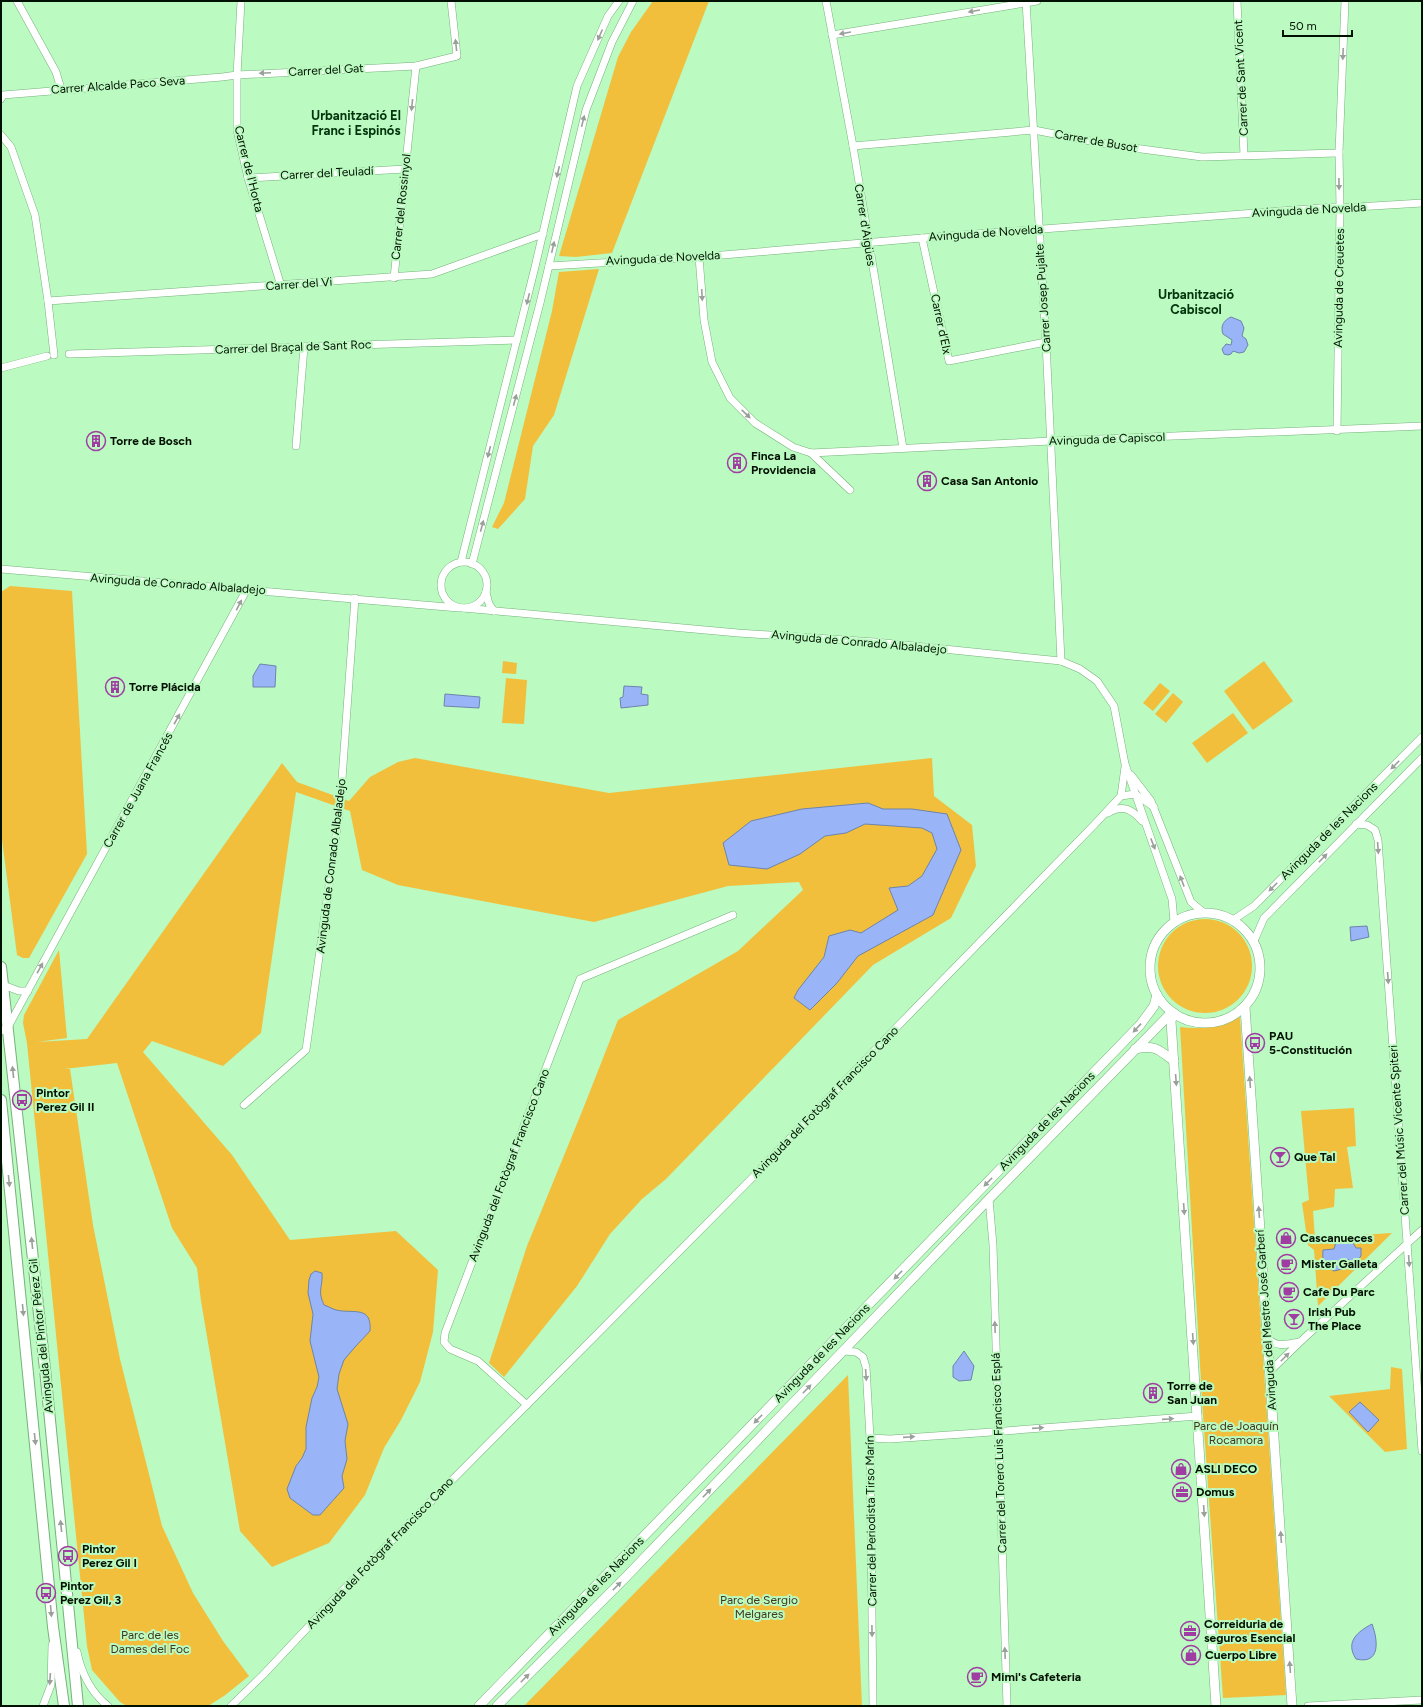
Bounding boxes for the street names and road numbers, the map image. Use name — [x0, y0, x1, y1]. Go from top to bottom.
street label: Carrer de Sant Vicent — [1231, 19, 1251, 136]
street label: Carrer del Gat — [288, 61, 364, 79]
street label: Carrer Alcalde Paco Seva — [50, 73, 186, 97]
street label: Carrer de l'Horta — [231, 124, 267, 214]
street label: Carrer de Busot — [1053, 127, 1139, 155]
street label: Carrer del Rossinyol — [388, 153, 414, 261]
street label: Carrer del Teuladí — [280, 164, 375, 182]
street label: Carrer d'Aigües — [852, 183, 878, 267]
street label: Avinguda de Novelda — [1251, 200, 1367, 220]
street label: Avinguda de Novelda — [928, 222, 1044, 244]
street label: Avinguda de Creuetes — [1331, 228, 1347, 348]
street label: Carrer Josep Pujalte — [1032, 243, 1054, 353]
street label: Avinguda de Novelda — [605, 248, 721, 268]
street label: Carrer del Vi — [265, 275, 333, 293]
street label: Carrer d’Elx — [928, 293, 954, 356]
street label: Carrer del Braçal de Sant Roc — [215, 337, 372, 357]
street label: Avinguda de Capiscol — [1049, 430, 1165, 448]
street label: Avinguda de Conrado Albaladejo — [90, 571, 266, 597]
street label: Avinguda de Conrado Albaladejo — [771, 627, 947, 657]
street label: Carrer de Juana Francés — [100, 730, 176, 850]
street label: Avinguda de Conrado Albaladejo — [313, 778, 349, 954]
street label: Avinguda de les Nacions — [1277, 779, 1381, 883]
street label: Avinguda del Fotògraf Francisco Cano — [749, 1023, 901, 1181]
street label: Carrer del Músic Vicente Spiteri — [1386, 1045, 1412, 1215]
street label: Avinguda del Fotògraf Francisco Cano — [466, 1067, 552, 1263]
street label: Avinguda de les Nacions — [996, 1068, 1098, 1173]
street label: Avinguda del Mestre José Garberí — [1253, 1228, 1279, 1411]
street label: Avinguda del Pintor Pérez Gil — [26, 1258, 56, 1414]
street label: Avinguda de les Nacions — [771, 1300, 873, 1405]
street label: Carrer del Torero Luis Francisco Esplá — [989, 1353, 1009, 1553]
street label: Carrer del Periodista Tirso Marín — [863, 1435, 879, 1606]
street label: Avinguda del Fotògraf Francisco Cano — [304, 1474, 456, 1632]
street label: Avinguda de les Nacions — [545, 1533, 647, 1638]

